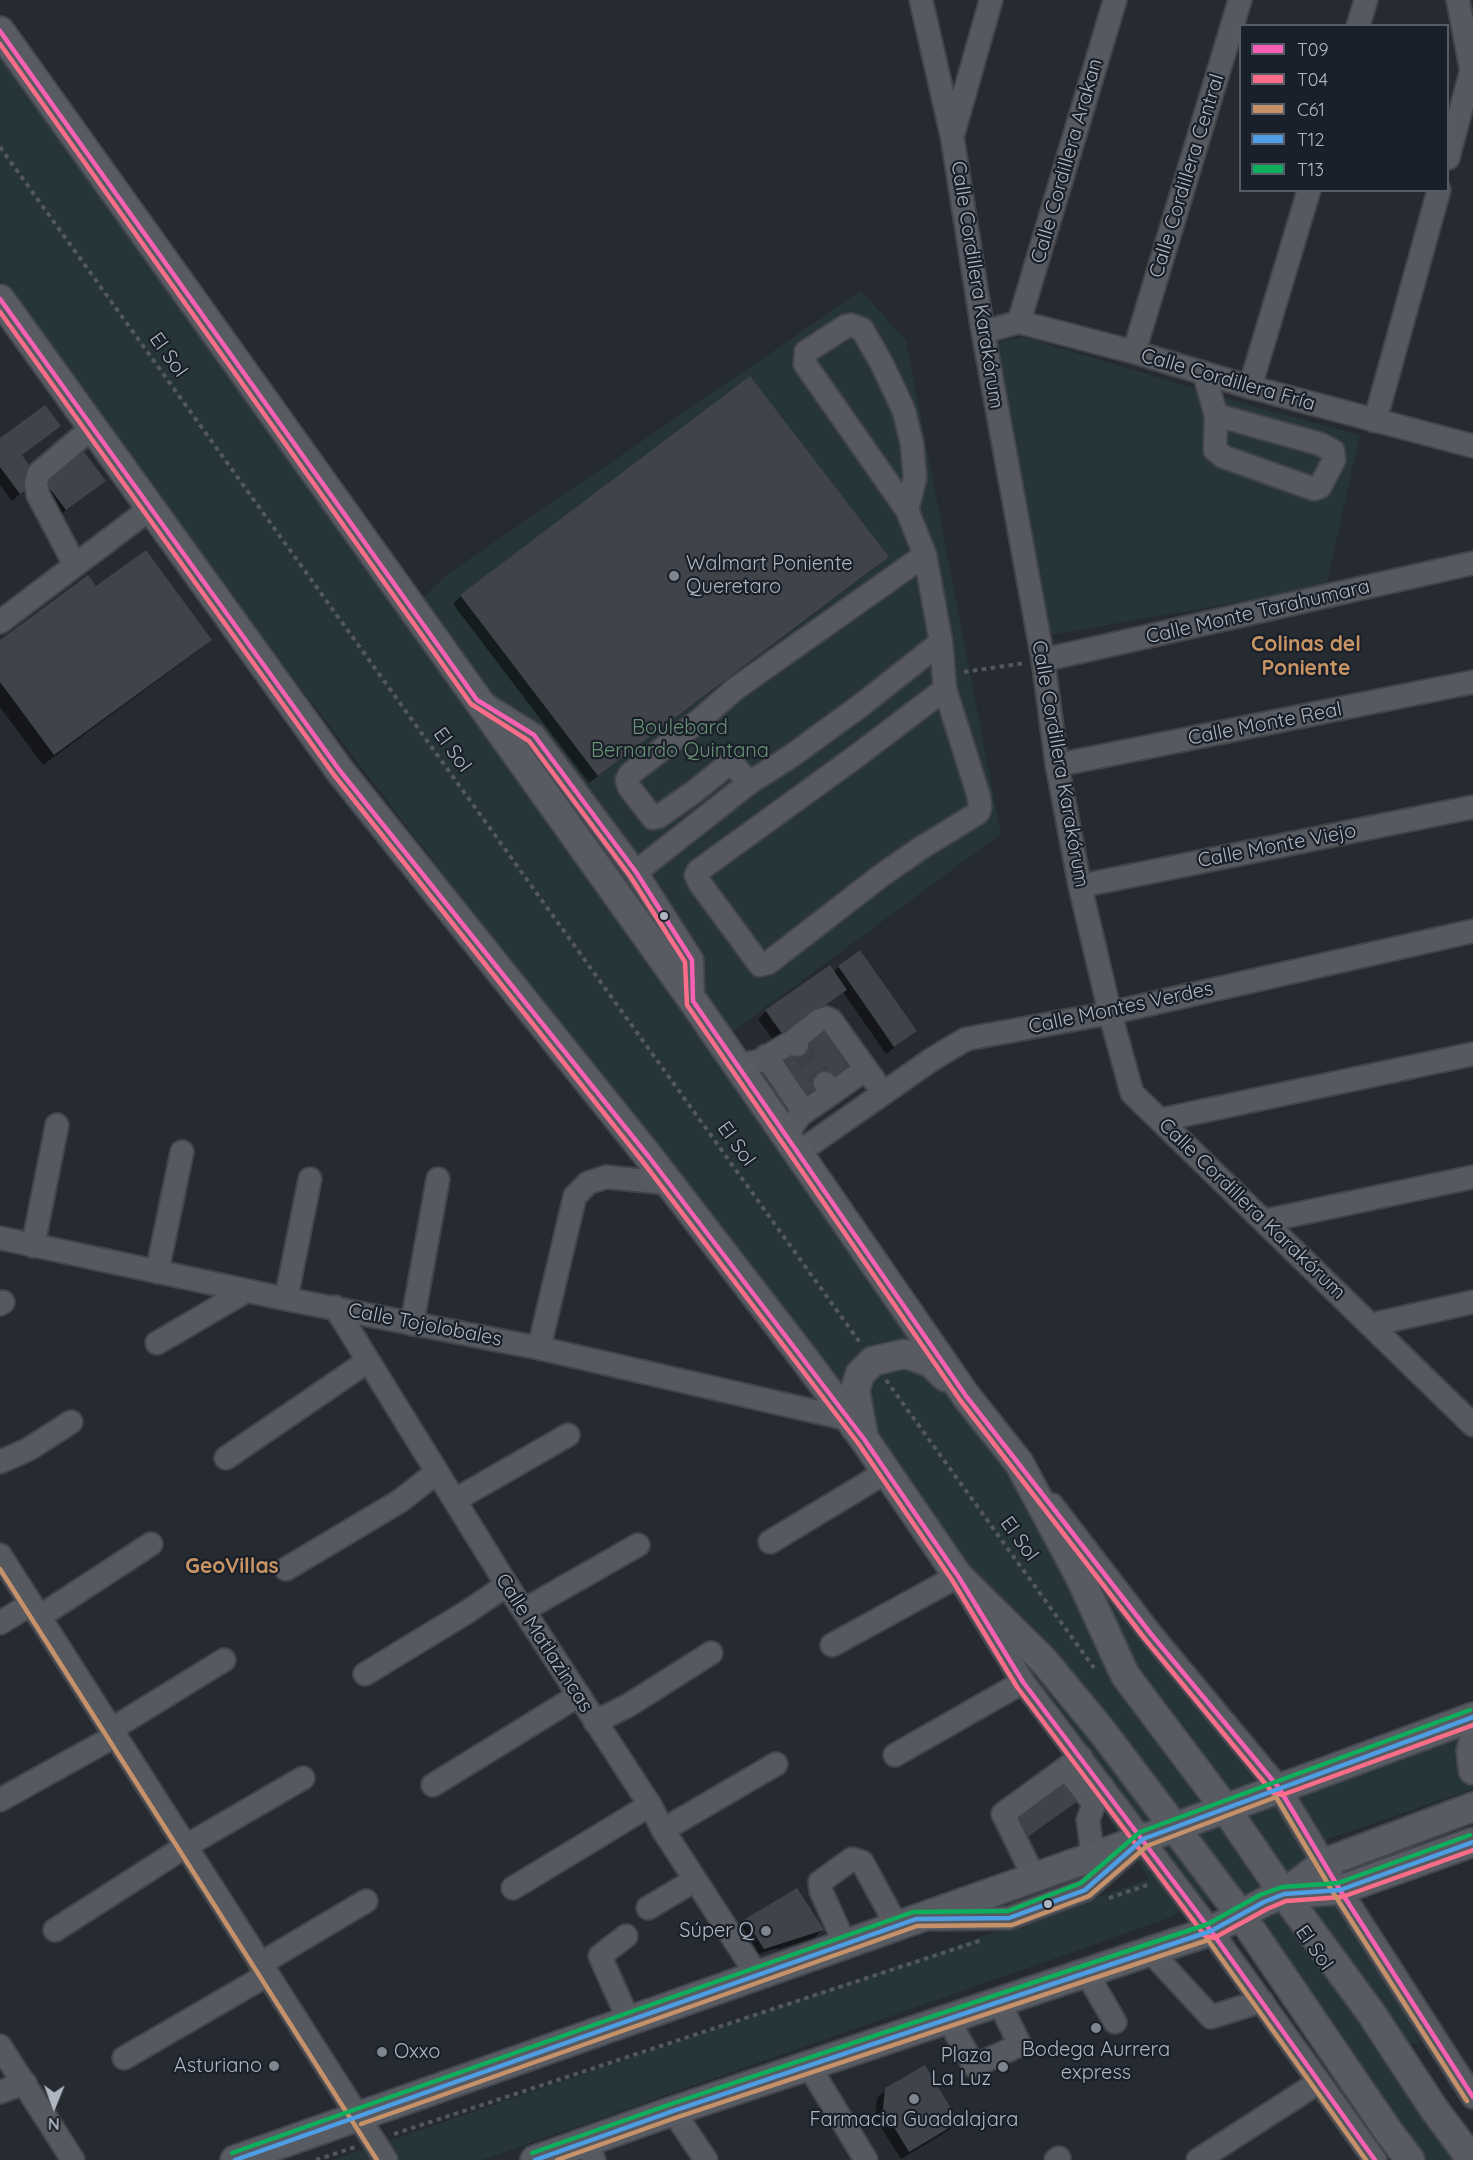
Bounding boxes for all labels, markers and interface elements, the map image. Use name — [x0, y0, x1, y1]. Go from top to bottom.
legend — [1239, 24, 1449, 192]
text: T09 — [1297, 38, 1329, 61]
street label: Calle Cordillera Arakan — [1026, 56, 1108, 266]
text: T04 — [1297, 68, 1328, 91]
street label: Calle Cordillera Central — [1145, 71, 1229, 281]
text: C61 — [1297, 98, 1325, 121]
text: T12 — [1297, 128, 1325, 151]
text: T13 — [1297, 158, 1324, 181]
street label: Calle Cordillera Karakórum — [946, 159, 1008, 411]
street label: El Sol — [144, 328, 192, 382]
street label: Calle Cordillera Fría — [1138, 344, 1318, 416]
place label: Walmart Poniente Queretaro — [686, 552, 853, 599]
marker: Walmart Poniente Queretaro — [667, 569, 681, 583]
street label: Calle Monte Tarahumara — [1144, 575, 1372, 649]
district label: Colinas del Poniente — [1251, 632, 1361, 682]
street label: Calle Cordillera Karakórum — [1026, 639, 1094, 889]
street label: Calle Monte Real — [1186, 697, 1344, 751]
park label: Boulebard Bernardo Quintana — [591, 716, 769, 763]
street label: El Sol — [428, 723, 476, 777]
street label: Calle Monte Viejo — [1196, 819, 1358, 873]
unlabelled marker — [658, 910, 670, 922]
street label: Calle Montes Verdes — [1026, 977, 1216, 1039]
street label: Calle Cordillera Karakórum — [1154, 1113, 1350, 1305]
street label: El Sol — [712, 1117, 760, 1171]
street label: Calle Tojolobales — [346, 1298, 504, 1352]
street label: El Sol — [995, 1512, 1043, 1566]
district label: GeoVillas — [185, 1554, 279, 1580]
street label: Calle Matlazincas — [490, 1569, 598, 1717]
unlabelled marker — [1042, 1898, 1054, 1910]
place label: Súper Q — [679, 1919, 754, 1943]
street label: El Sol — [1290, 1921, 1338, 1975]
marker: Súper Q — [759, 1924, 773, 1938]
marker: Bodega Aurrera express — [1089, 2021, 1103, 2035]
place label: Bodega Aurrera express — [1022, 2038, 1170, 2085]
place label: Oxxo — [394, 2040, 440, 2064]
place label: Plaza La Luz — [931, 2044, 991, 2091]
marker: Oxxo — [375, 2045, 389, 2059]
place label: Asturiano — [174, 2054, 262, 2078]
marker: Asturiano — [267, 2059, 281, 2073]
marker: Plaza La Luz — [996, 2060, 1010, 2074]
north arrow — [24, 2076, 84, 2136]
marker: Farmacia Guadalajara — [907, 2092, 921, 2106]
place label: Farmacia Guadalajara — [810, 2108, 1018, 2132]
text: N — [48, 2114, 60, 2134]

